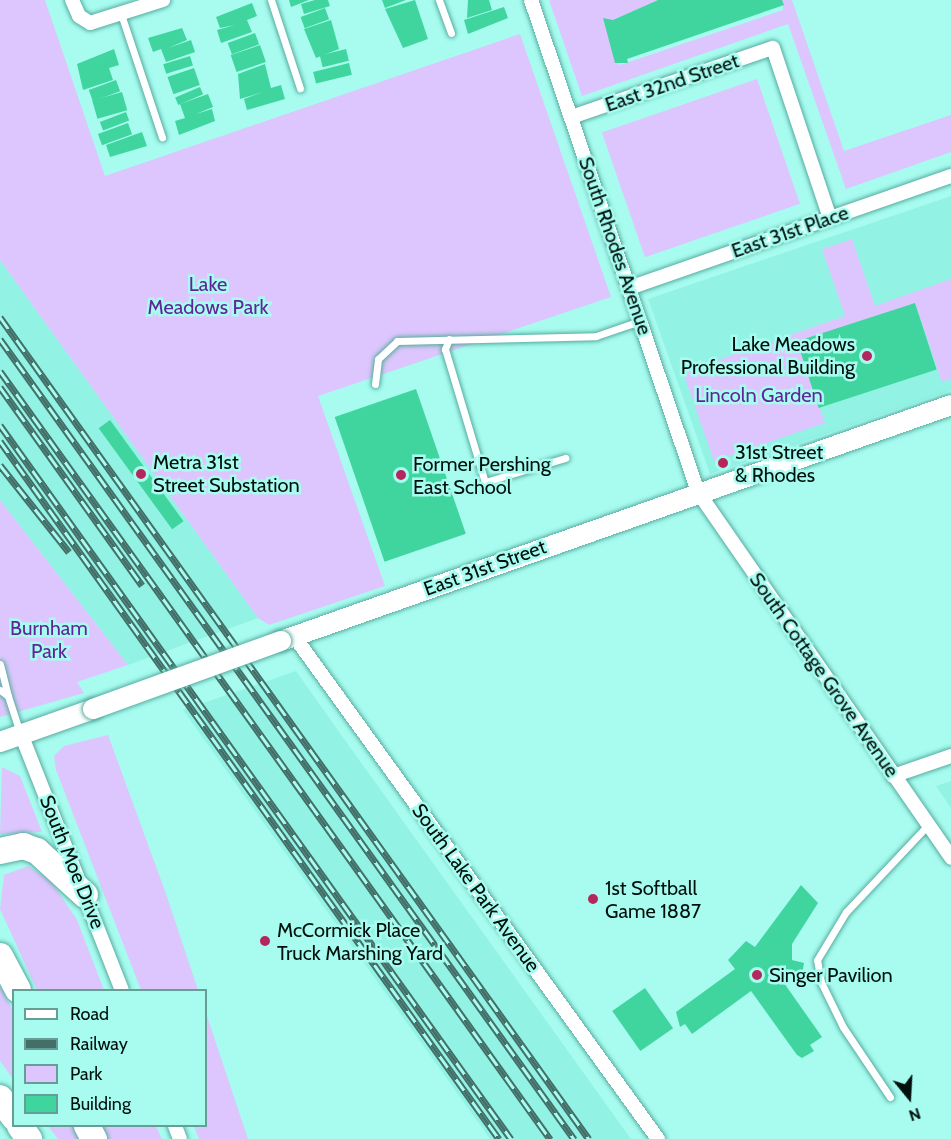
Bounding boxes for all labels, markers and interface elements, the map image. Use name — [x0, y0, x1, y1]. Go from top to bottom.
street label: East 32nd Street — [602, 49, 742, 117]
street label: South Rhodes Avenue — [573, 154, 657, 338]
street label: East 31st Place — [728, 201, 852, 263]
park label: Lake Meadows Park — [147, 273, 269, 320]
place label: Lake Meadows Professional Building — [681, 332, 855, 379]
marker: Lake Meadows Professional Building — [860, 349, 874, 363]
park label: Lincoln Garden — [695, 383, 823, 407]
place label: 31st Street & Rhodes — [735, 440, 823, 487]
place label: Metra 31st Street Substation — [153, 450, 300, 497]
place label: Former Pershing East School — [413, 452, 551, 499]
marker: 31st Street & Rhodes — [716, 456, 730, 470]
marker: Metra 31st Street Substation — [134, 467, 148, 481]
marker: Former Pershing East School — [394, 468, 408, 482]
street label: East 31st Street — [421, 535, 549, 601]
street label: South Cottage Grove Avenue — [744, 568, 904, 782]
park label: Burnham Park — [10, 617, 88, 664]
street label: South Moe Drive — [34, 792, 110, 932]
street label: South Lake Park Avenue — [407, 799, 545, 977]
place label: 1st Softball Game 1887 — [605, 876, 701, 923]
marker: 1st Softball Game 1887 — [586, 892, 600, 906]
place label: McCormick Place Truck Marshing Yard — [277, 918, 443, 965]
marker: McCormick Place Truck Marshing Yard — [258, 934, 272, 948]
place label: Singer Pavilion — [769, 963, 893, 987]
marker: Singer Pavilion — [750, 968, 764, 982]
legend — [12, 989, 207, 1127]
text: Road — [70, 1003, 109, 1025]
text: Railway — [70, 1033, 128, 1055]
text: Park — [70, 1063, 102, 1085]
north arrow — [879, 1067, 939, 1127]
text: Building — [70, 1093, 131, 1115]
text: N — [906, 1104, 923, 1125]

